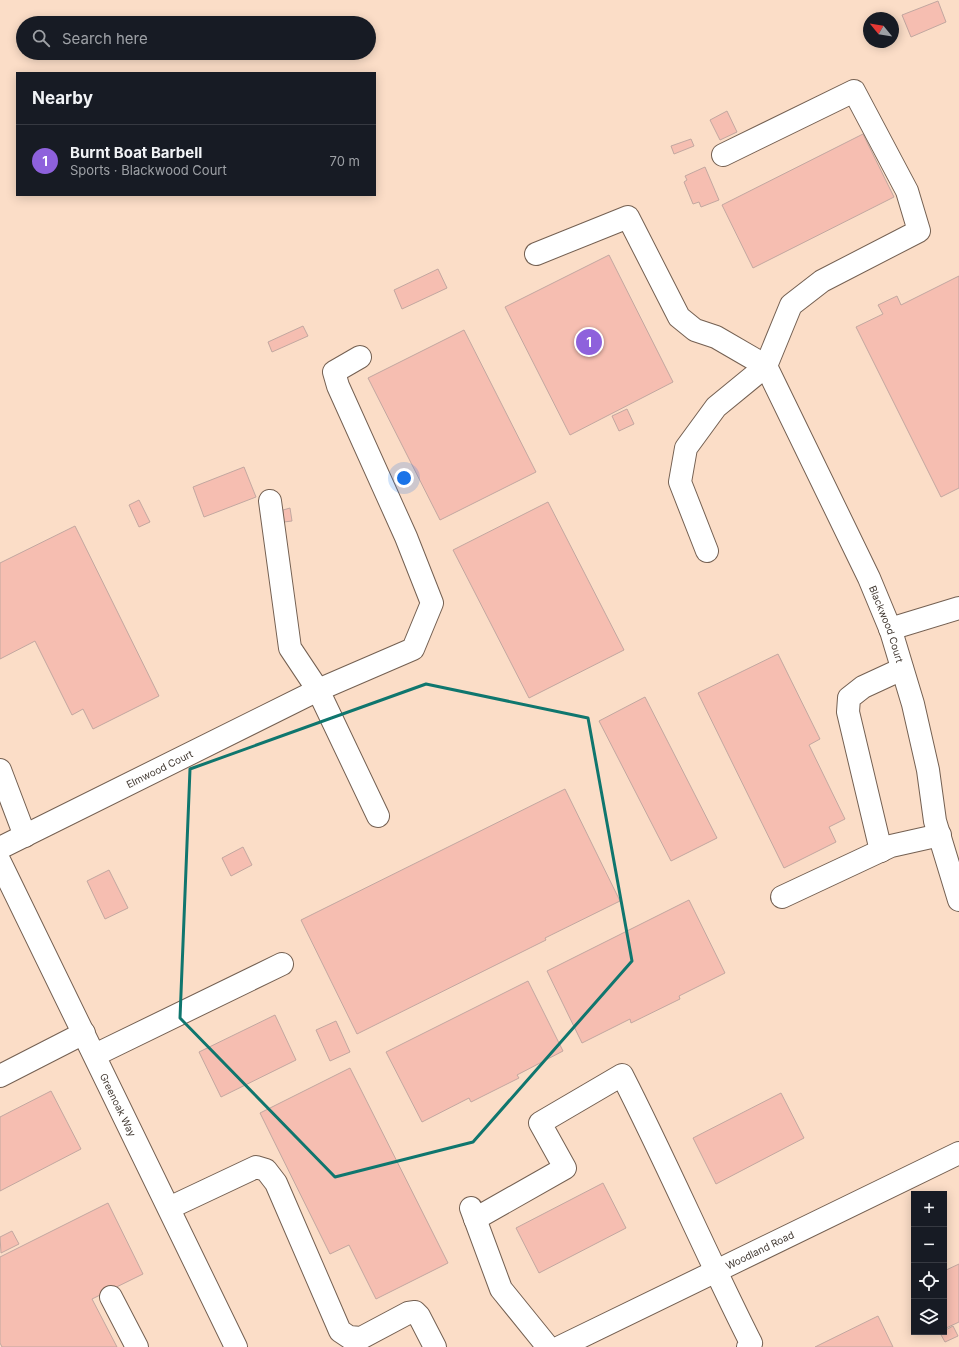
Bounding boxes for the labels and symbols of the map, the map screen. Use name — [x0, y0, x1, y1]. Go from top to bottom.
north arrow — [863, 12, 899, 48]
pin: 1 — [576, 327, 602, 357]
your location — [394, 468, 414, 488]
street label: Blackwood Court — [867, 584, 906, 665]
street label: Elmwood Court — [124, 747, 195, 790]
street label: Greenoak Way — [98, 1071, 139, 1139]
street label: Woodland Road — [724, 1228, 796, 1272]

